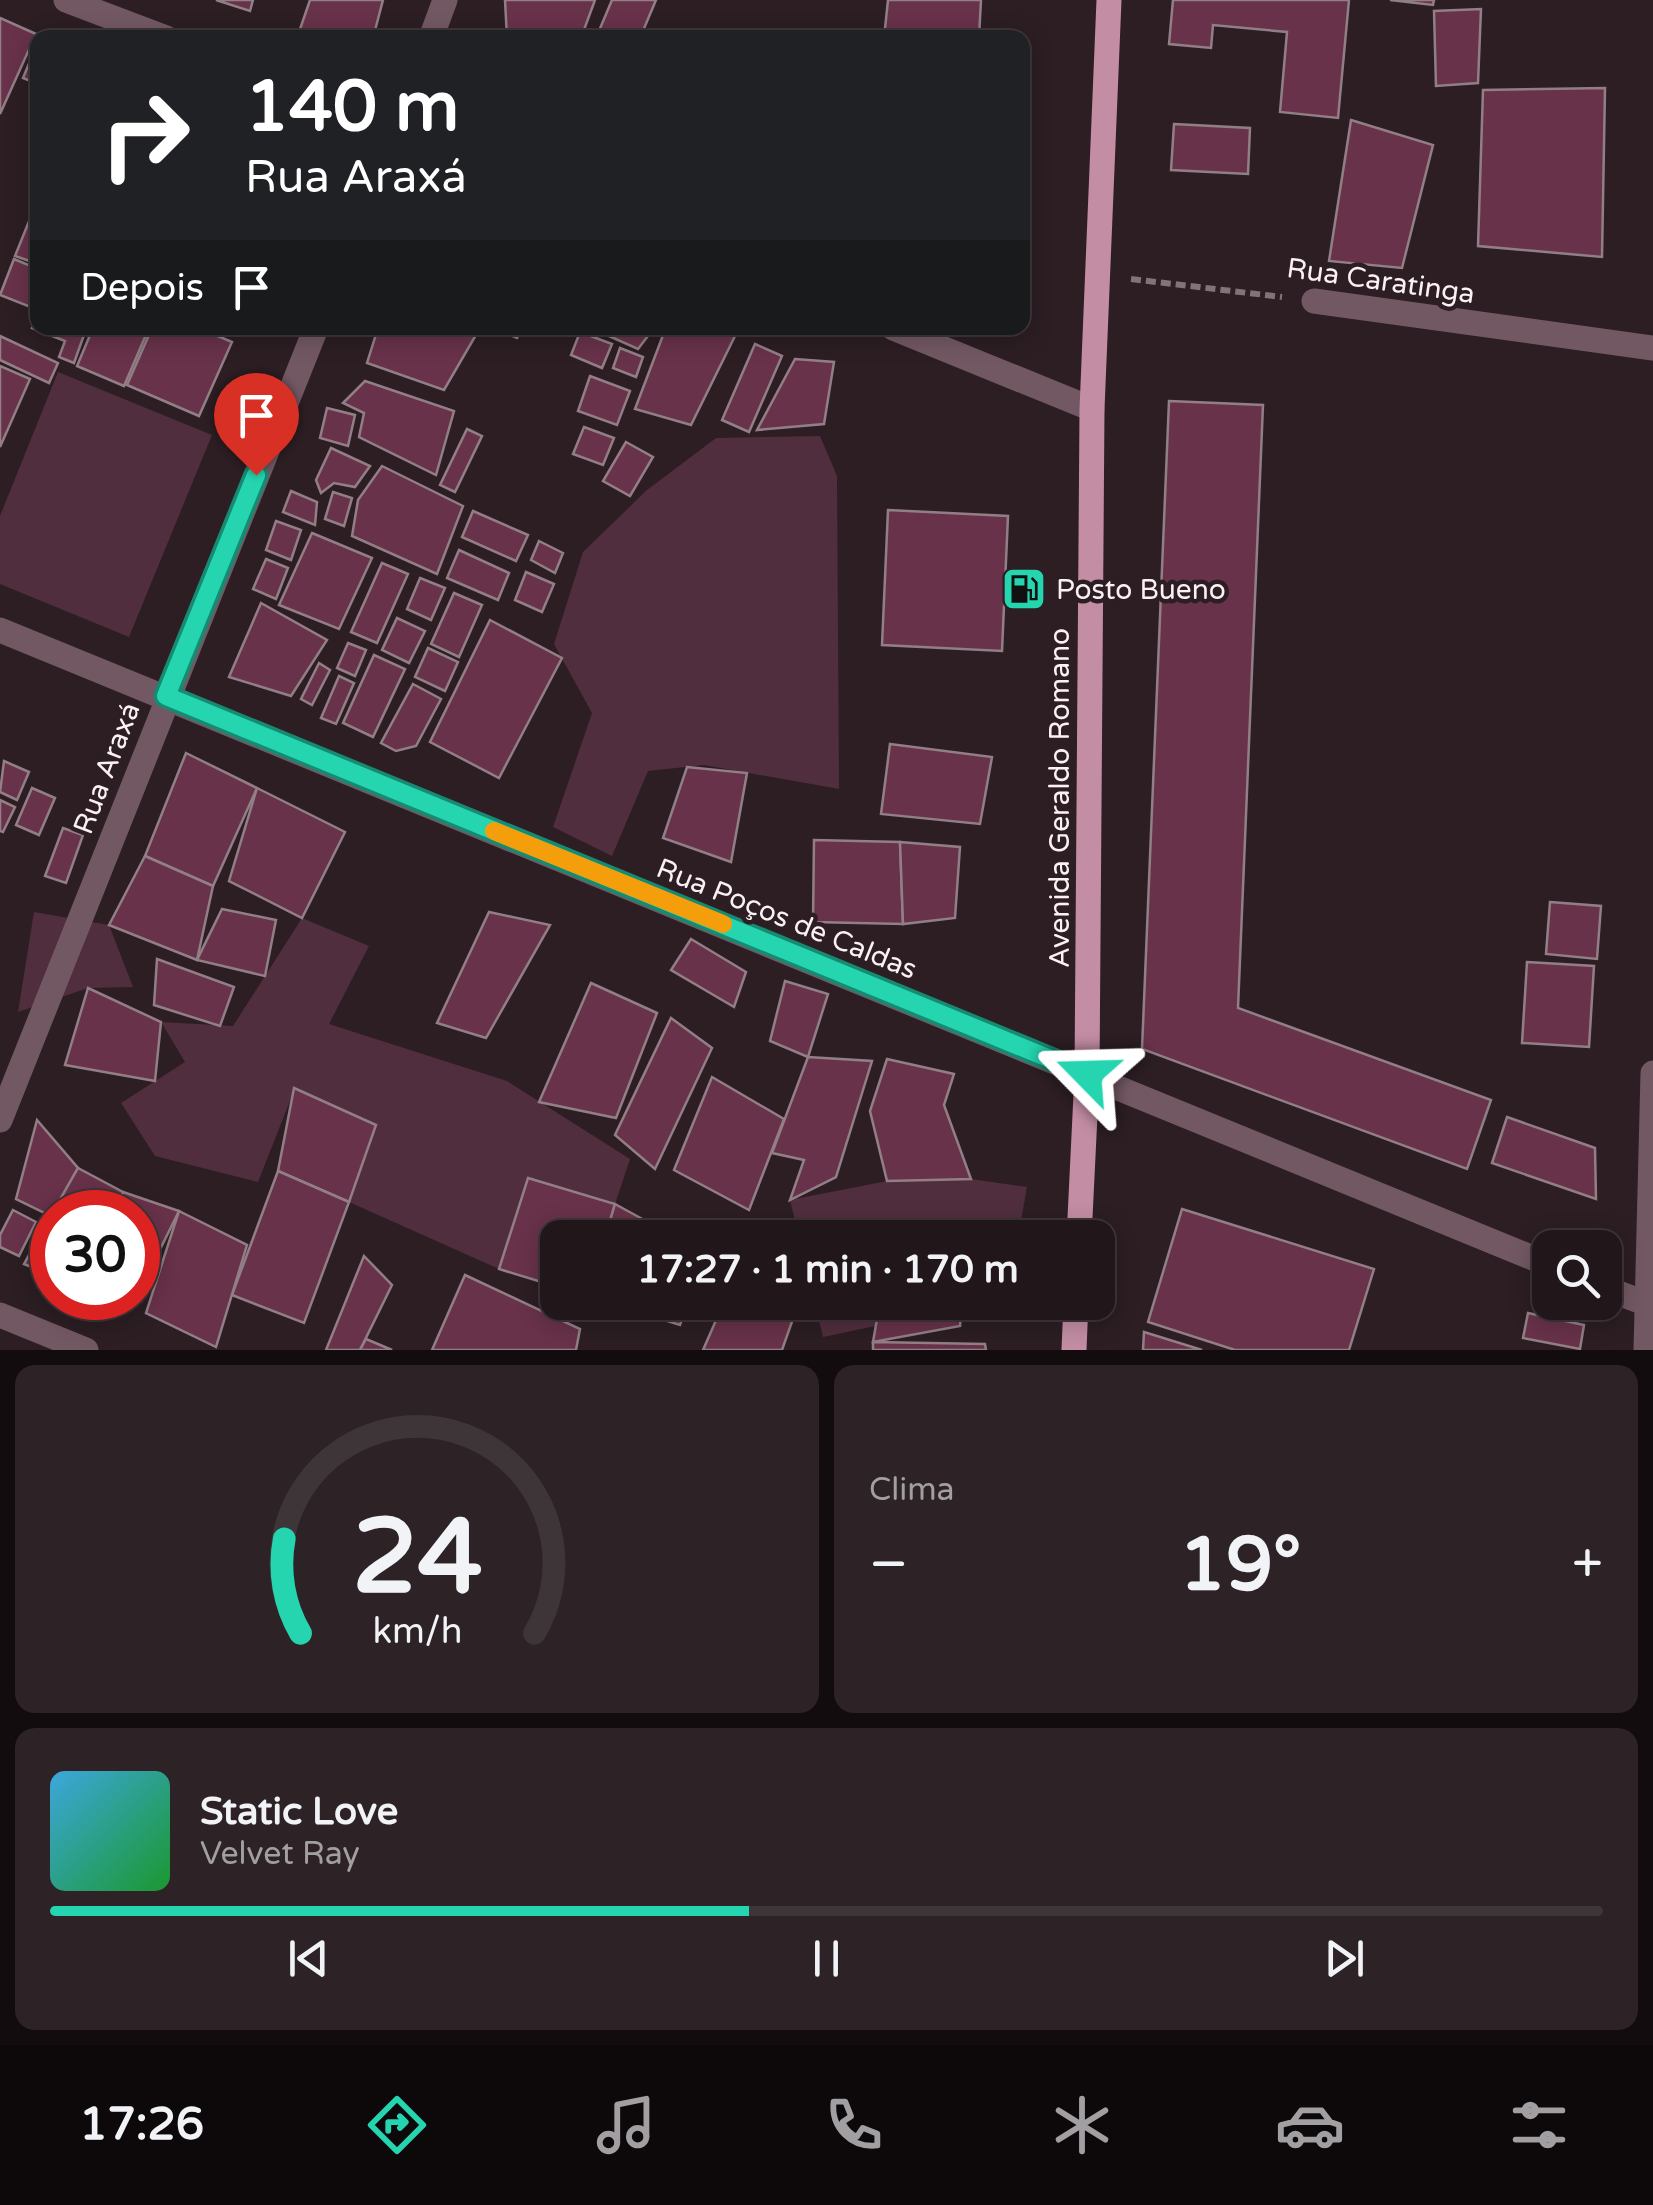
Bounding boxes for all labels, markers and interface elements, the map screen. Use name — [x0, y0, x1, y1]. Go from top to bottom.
text: 140 m — [245, 66, 459, 150]
icon: right — [80, 70, 210, 200]
text: Rua Araxá — [245, 151, 467, 205]
street label: Rua Caratinga — [1285, 251, 1477, 311]
icon: arrive — [224, 260, 279, 315]
text: Depois — [80, 265, 204, 311]
pin — [214, 373, 299, 476]
icon: arrive — [229, 388, 284, 443]
fuel station icon: Posto Bueno — [1001, 566, 1047, 612]
place label: Posto Bueno — [1056, 573, 1226, 607]
street label: Avenida Geraldo Romano — [1043, 628, 1077, 968]
street label: Rua Araxá — [66, 698, 148, 839]
street label: Rua Poços de Caldas — [651, 851, 922, 987]
position arrow — [1035, 1022, 1139, 1126]
speed limit sign: 30 — [30, 1190, 160, 1320]
map controls — [1532, 1230, 1622, 1320]
button: search — [1532, 1230, 1622, 1320]
text: 17:27 · 1 min · 170 m — [636, 1247, 1019, 1293]
text: Clima — [869, 1471, 955, 1509]
text: 24 — [352, 1496, 482, 1621]
text: 19° — [1179, 1520, 1301, 1610]
text: − — [869, 1532, 908, 1598]
text: + — [1572, 1532, 1603, 1598]
text: km/h — [372, 1610, 462, 1653]
text: Static Love — [200, 1789, 398, 1835]
text: Velvet Ray — [200, 1835, 360, 1873]
icon: previous — [281, 1931, 336, 1986]
icon: pause — [799, 1931, 854, 1986]
icon: next — [1317, 1931, 1372, 1986]
icon: directions — [362, 2090, 432, 2160]
icon: music — [591, 2090, 661, 2160]
icon: phone — [819, 2090, 889, 2160]
icon: climate — [1047, 2090, 1117, 2160]
icon: car — [1275, 2090, 1345, 2160]
icon: filters — [1504, 2090, 1574, 2160]
text: 17:26 — [79, 2098, 204, 2152]

